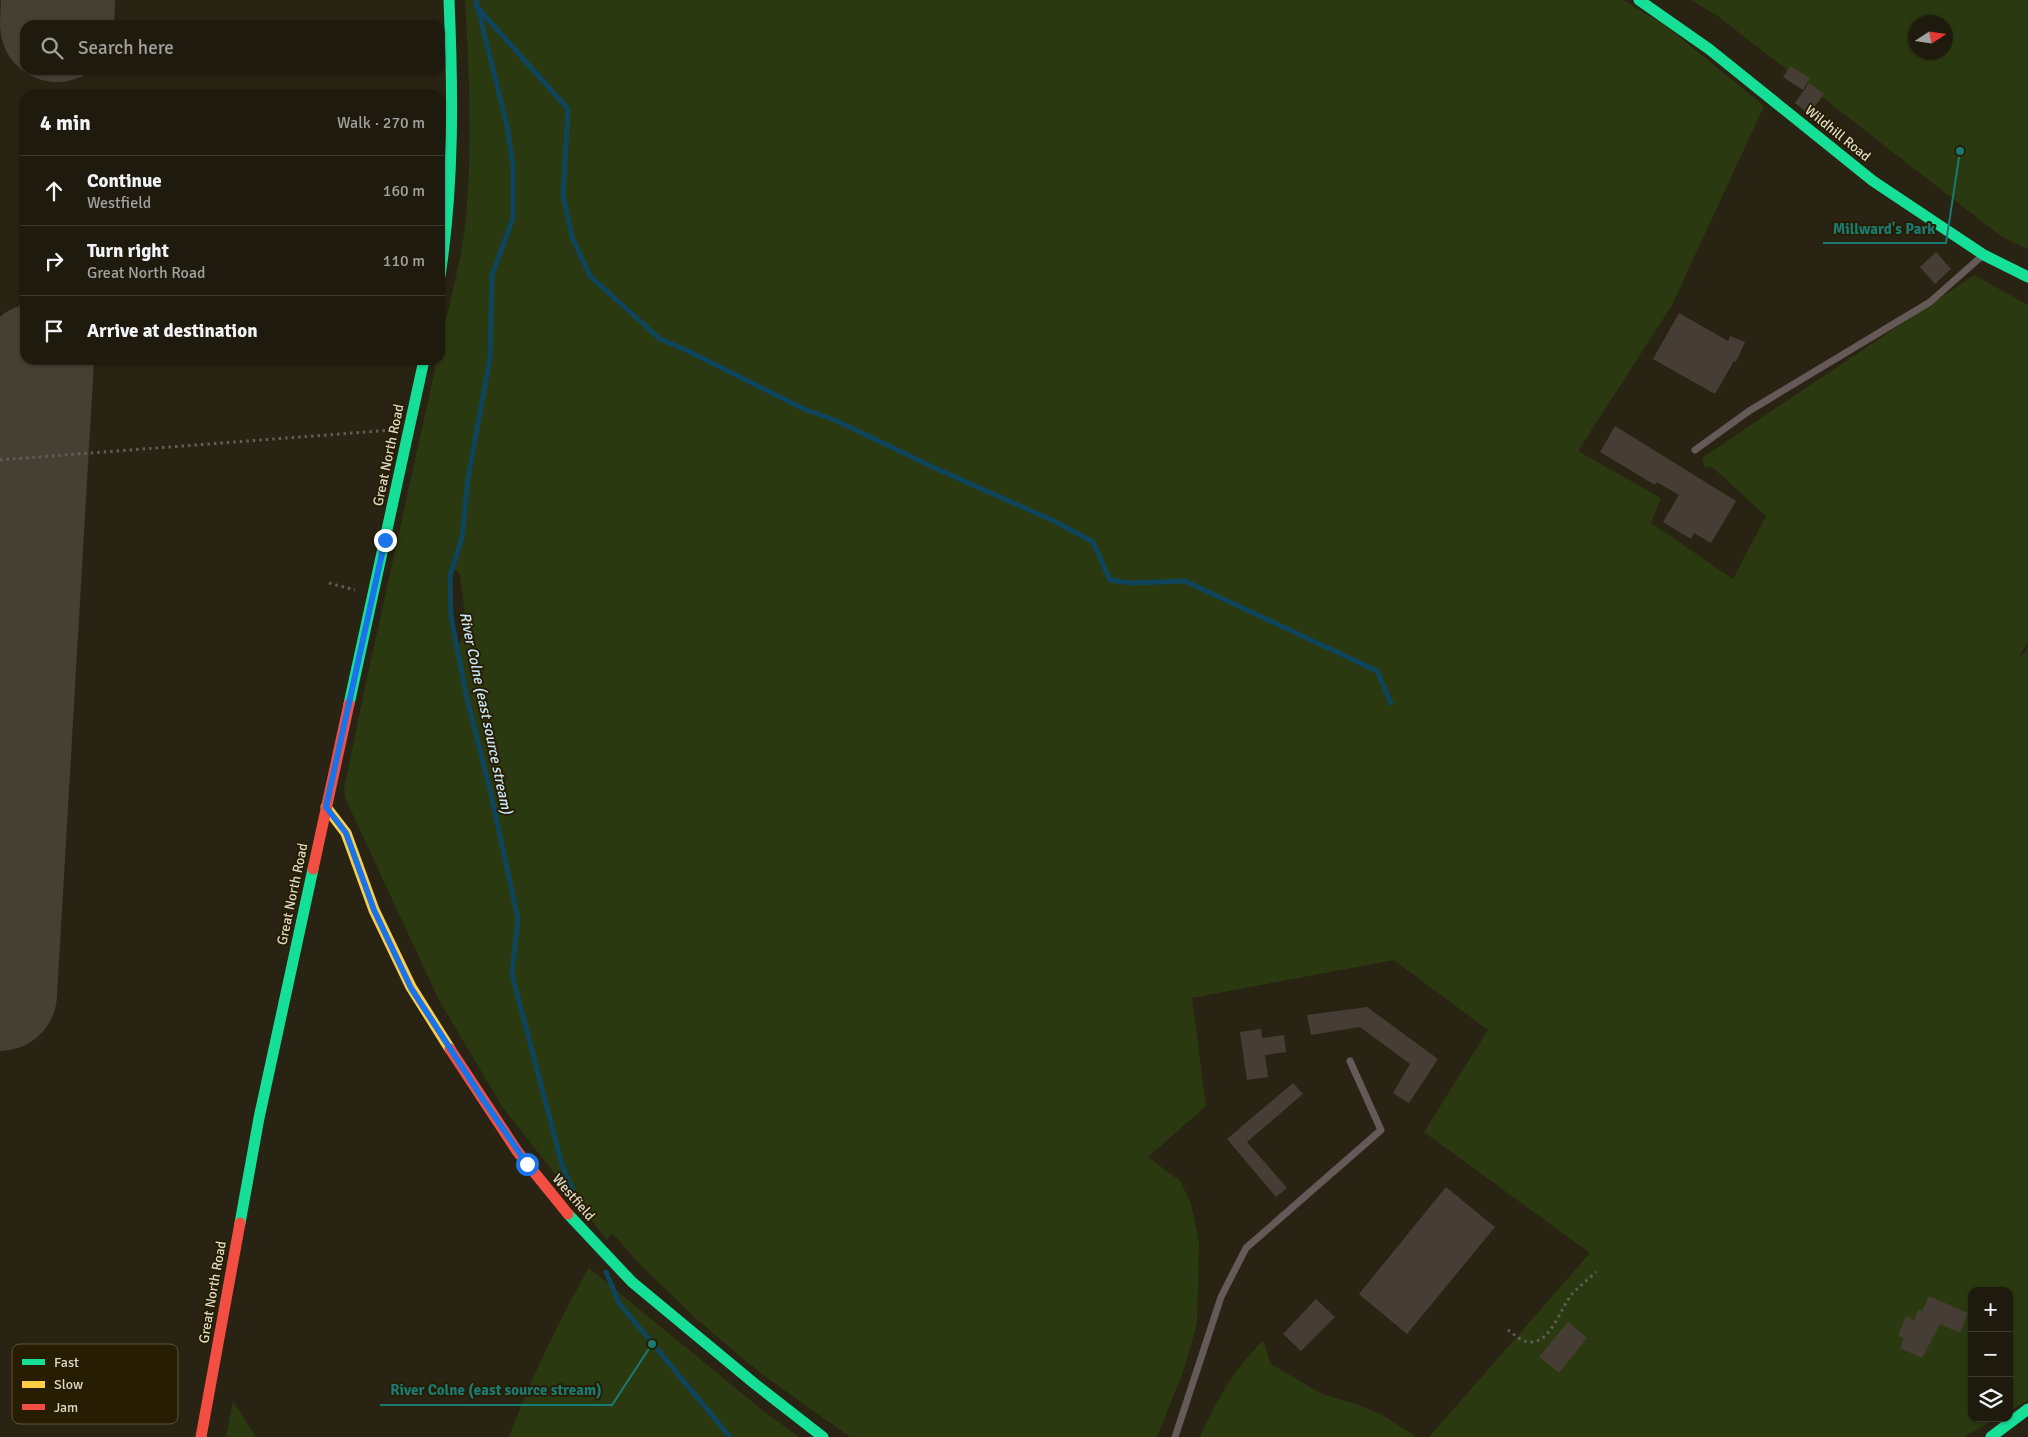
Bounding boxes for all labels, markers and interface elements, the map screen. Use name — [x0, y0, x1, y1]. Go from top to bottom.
north arrow — [1908, 15, 1953, 60]
search box — [20, 20, 445, 75]
icon: search — [38, 34, 66, 62]
text: Search here — [78, 36, 174, 60]
street label: Wildhill Road — [1801, 102, 1874, 165]
text: 4 min — [40, 110, 91, 136]
text: Walk · 270 m — [337, 113, 425, 133]
text: Continue — [87, 169, 162, 193]
icon: ahead — [40, 177, 68, 205]
text: 160 m — [383, 181, 425, 201]
text: Westfield — [87, 193, 151, 213]
callout: Millward's Park — [1823, 213, 1946, 243]
text: Millward's Park — [1833, 220, 1935, 238]
text: Turn right — [87, 239, 169, 263]
icon: right — [40, 247, 68, 275]
text: 110 m — [383, 251, 425, 271]
text: Great North Road — [87, 263, 205, 283]
icon: arrive — [40, 317, 68, 345]
text: Arrive at destination — [87, 319, 258, 343]
street label: Great North Road — [369, 403, 408, 508]
route end — [374, 529, 397, 552]
water label: River Colne (east source stream) — [456, 610, 516, 817]
street label: Great North Road — [273, 842, 312, 947]
route start — [516, 1153, 539, 1176]
street label: Westfield — [549, 1171, 598, 1224]
street label: Great North Road — [195, 1240, 230, 1345]
map controls — [1968, 1287, 2013, 1422]
button: + — [1968, 1287, 2013, 1332]
button: − — [1968, 1332, 2013, 1377]
legend — [12, 1344, 178, 1424]
text: Fast — [54, 1354, 79, 1371]
callout: River Colne (east source stream) — [380, 1375, 612, 1405]
text: Slow — [54, 1376, 83, 1393]
button: layers — [1968, 1377, 2013, 1422]
text: River Colne (east source stream) — [390, 1381, 602, 1399]
text: Jam — [54, 1399, 78, 1416]

